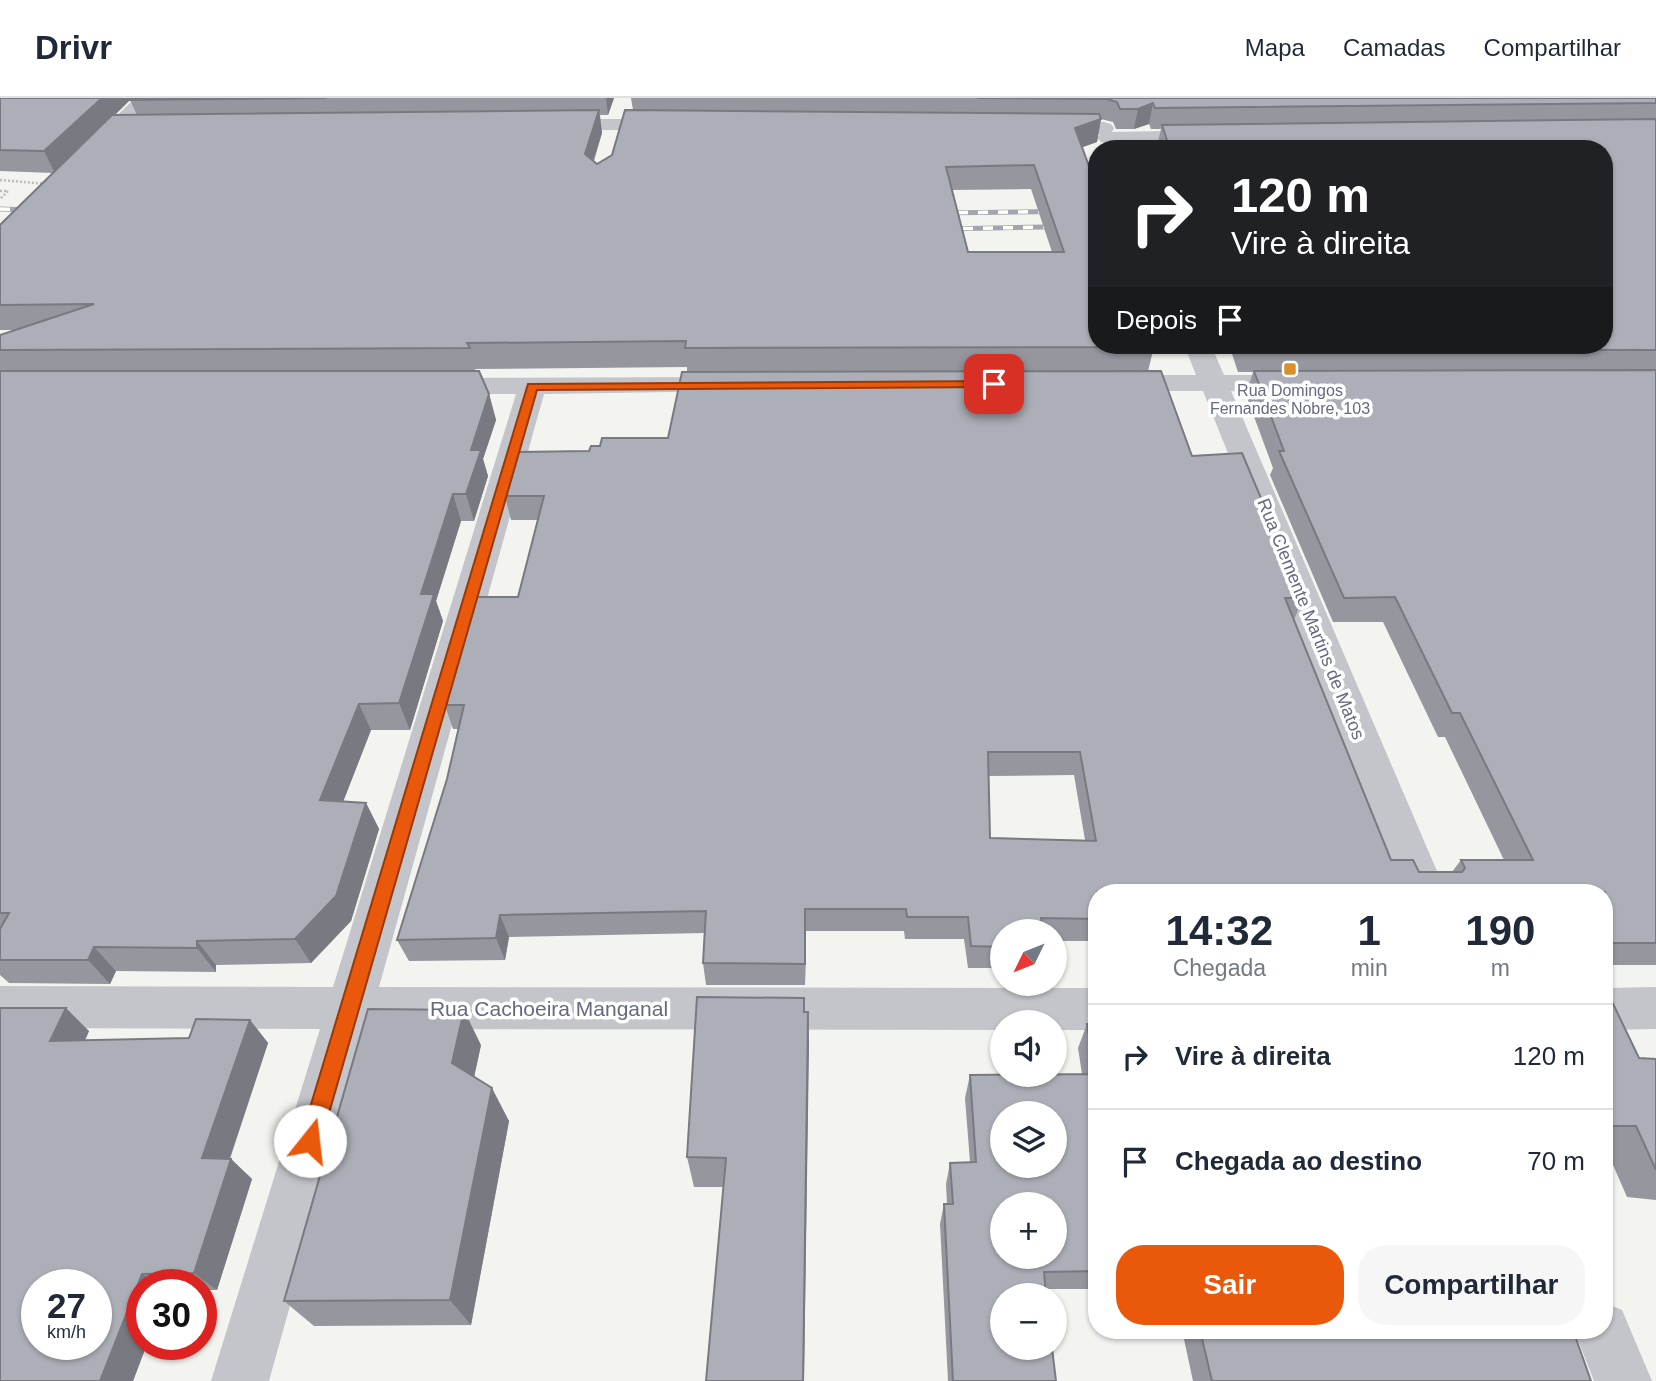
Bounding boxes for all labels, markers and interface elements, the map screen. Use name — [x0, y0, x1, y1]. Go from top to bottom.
text: Drivr — [35, 29, 112, 66]
text: Mapa — [1245, 34, 1305, 61]
text: Camadas — [1343, 34, 1446, 61]
text: Compartilhar — [1484, 34, 1621, 61]
icon: right — [1116, 168, 1207, 259]
text: 120 m — [1231, 168, 1370, 222]
text: Vire à direita — [1231, 225, 1410, 261]
icon: arrive — [1211, 301, 1249, 339]
text: Depois — [1116, 305, 1197, 335]
pin — [964, 354, 1024, 414]
marker: Rua Domingos Fernandes Nobre, 103 — [1282, 361, 1298, 377]
icon: arrive — [975, 365, 1013, 403]
place label: Rua Domingos Fernandes Nobre, 103 — [1210, 382, 1370, 417]
street label: Rua Clemente Martins de Matos — [1253, 496, 1369, 742]
text: 14:32 — [1166, 907, 1273, 954]
text: 1 — [1357, 907, 1381, 954]
text: 190 — [1465, 907, 1535, 954]
north arrow — [990, 919, 1068, 996]
map controls — [990, 919, 1067, 1360]
text: Chegada — [1173, 955, 1266, 981]
text: min — [1351, 955, 1388, 981]
text: m — [1491, 955, 1510, 981]
street label: Rua Cachoeira Manganal — [430, 997, 668, 1020]
button: sound — [990, 1010, 1067, 1087]
icon: right — [1116, 1038, 1154, 1076]
text: Vire à direita — [1175, 1041, 1331, 1071]
text: 120 m — [1513, 1041, 1585, 1071]
button: layers — [990, 1101, 1067, 1178]
position arrow — [273, 1104, 347, 1178]
icon: arrive — [1116, 1143, 1154, 1181]
text: Chegada ao destino — [1175, 1146, 1422, 1176]
text: 70 m — [1527, 1146, 1585, 1176]
button: + — [990, 1192, 1067, 1269]
button: Sair — [1116, 1245, 1344, 1325]
button: Compartilhar — [1358, 1245, 1585, 1325]
speed limit sign: 30 — [126, 1269, 217, 1360]
button: − — [990, 1283, 1067, 1360]
text: 27 — [47, 1286, 86, 1325]
text: km/h — [47, 1322, 86, 1342]

